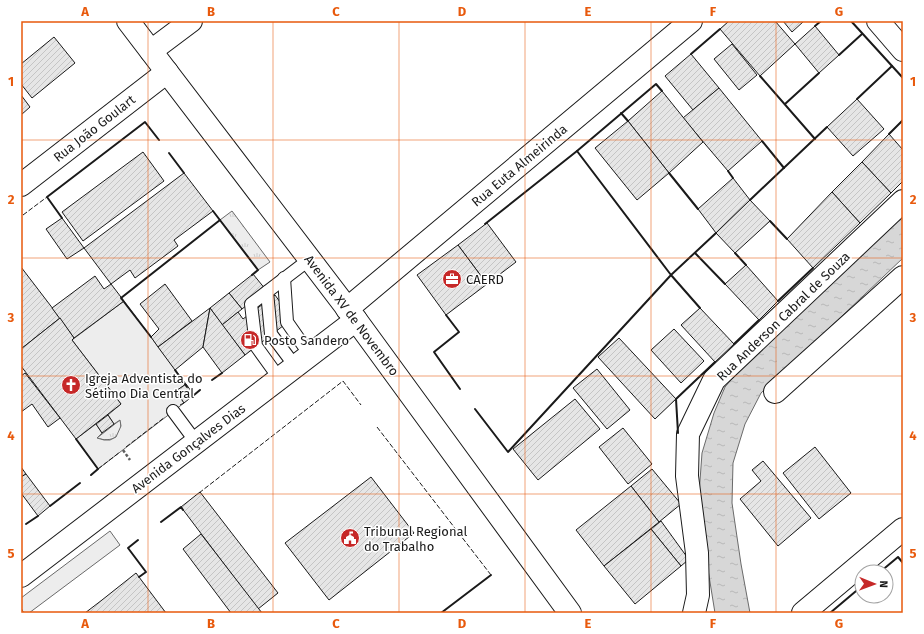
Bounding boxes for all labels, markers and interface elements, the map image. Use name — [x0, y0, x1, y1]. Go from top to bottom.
text: A — [80, 4, 89, 19]
text: B — [207, 4, 215, 19]
text: C — [332, 4, 340, 19]
text: D — [458, 4, 467, 19]
text: E — [585, 4, 592, 19]
text: F — [710, 4, 717, 19]
text: G — [835, 4, 843, 19]
text: 1 — [8, 74, 14, 89]
text: 1 — [910, 74, 916, 89]
street label: Rua João Goulart — [51, 92, 138, 165]
street label: Rua Euta Almeirinda — [469, 121, 570, 210]
text: 2 — [8, 192, 15, 207]
text: 2 — [910, 192, 917, 207]
street label: Rua Anderson Cabral de Souza — [714, 249, 853, 384]
street label: Avenida XV de Novembro — [301, 252, 402, 379]
office icon: CAERD — [441, 268, 463, 290]
place label: CAERD — [466, 272, 504, 287]
text: 3 — [7, 310, 15, 325]
text: 3 — [909, 310, 917, 325]
fuel station icon: Posto Sandero — [239, 329, 261, 351]
place label: Posto Sandero — [264, 333, 349, 348]
place label: Igreja Adventista do Sétimo Dia Central — [85, 371, 203, 401]
church icon: Igreja Adventista do Sétimo Dia Central — [60, 374, 82, 396]
street label: Avenida Gonçalves Dias — [128, 401, 248, 496]
text: 4 — [7, 428, 15, 443]
text: 4 — [909, 428, 917, 443]
place label: Tribunal Regional do Trabalho — [364, 524, 467, 554]
public building icon: Tribunal Regional do Trabalho — [339, 527, 361, 549]
text: 5 — [8, 546, 15, 561]
text: 5 — [910, 546, 917, 561]
north arrow — [854, 564, 894, 604]
text: N — [877, 580, 890, 588]
text: A — [80, 616, 89, 631]
text: B — [207, 616, 215, 631]
text: C — [332, 616, 340, 631]
text: D — [458, 616, 467, 631]
text: E — [585, 616, 592, 631]
text: F — [710, 616, 717, 631]
text: G — [835, 616, 843, 631]

